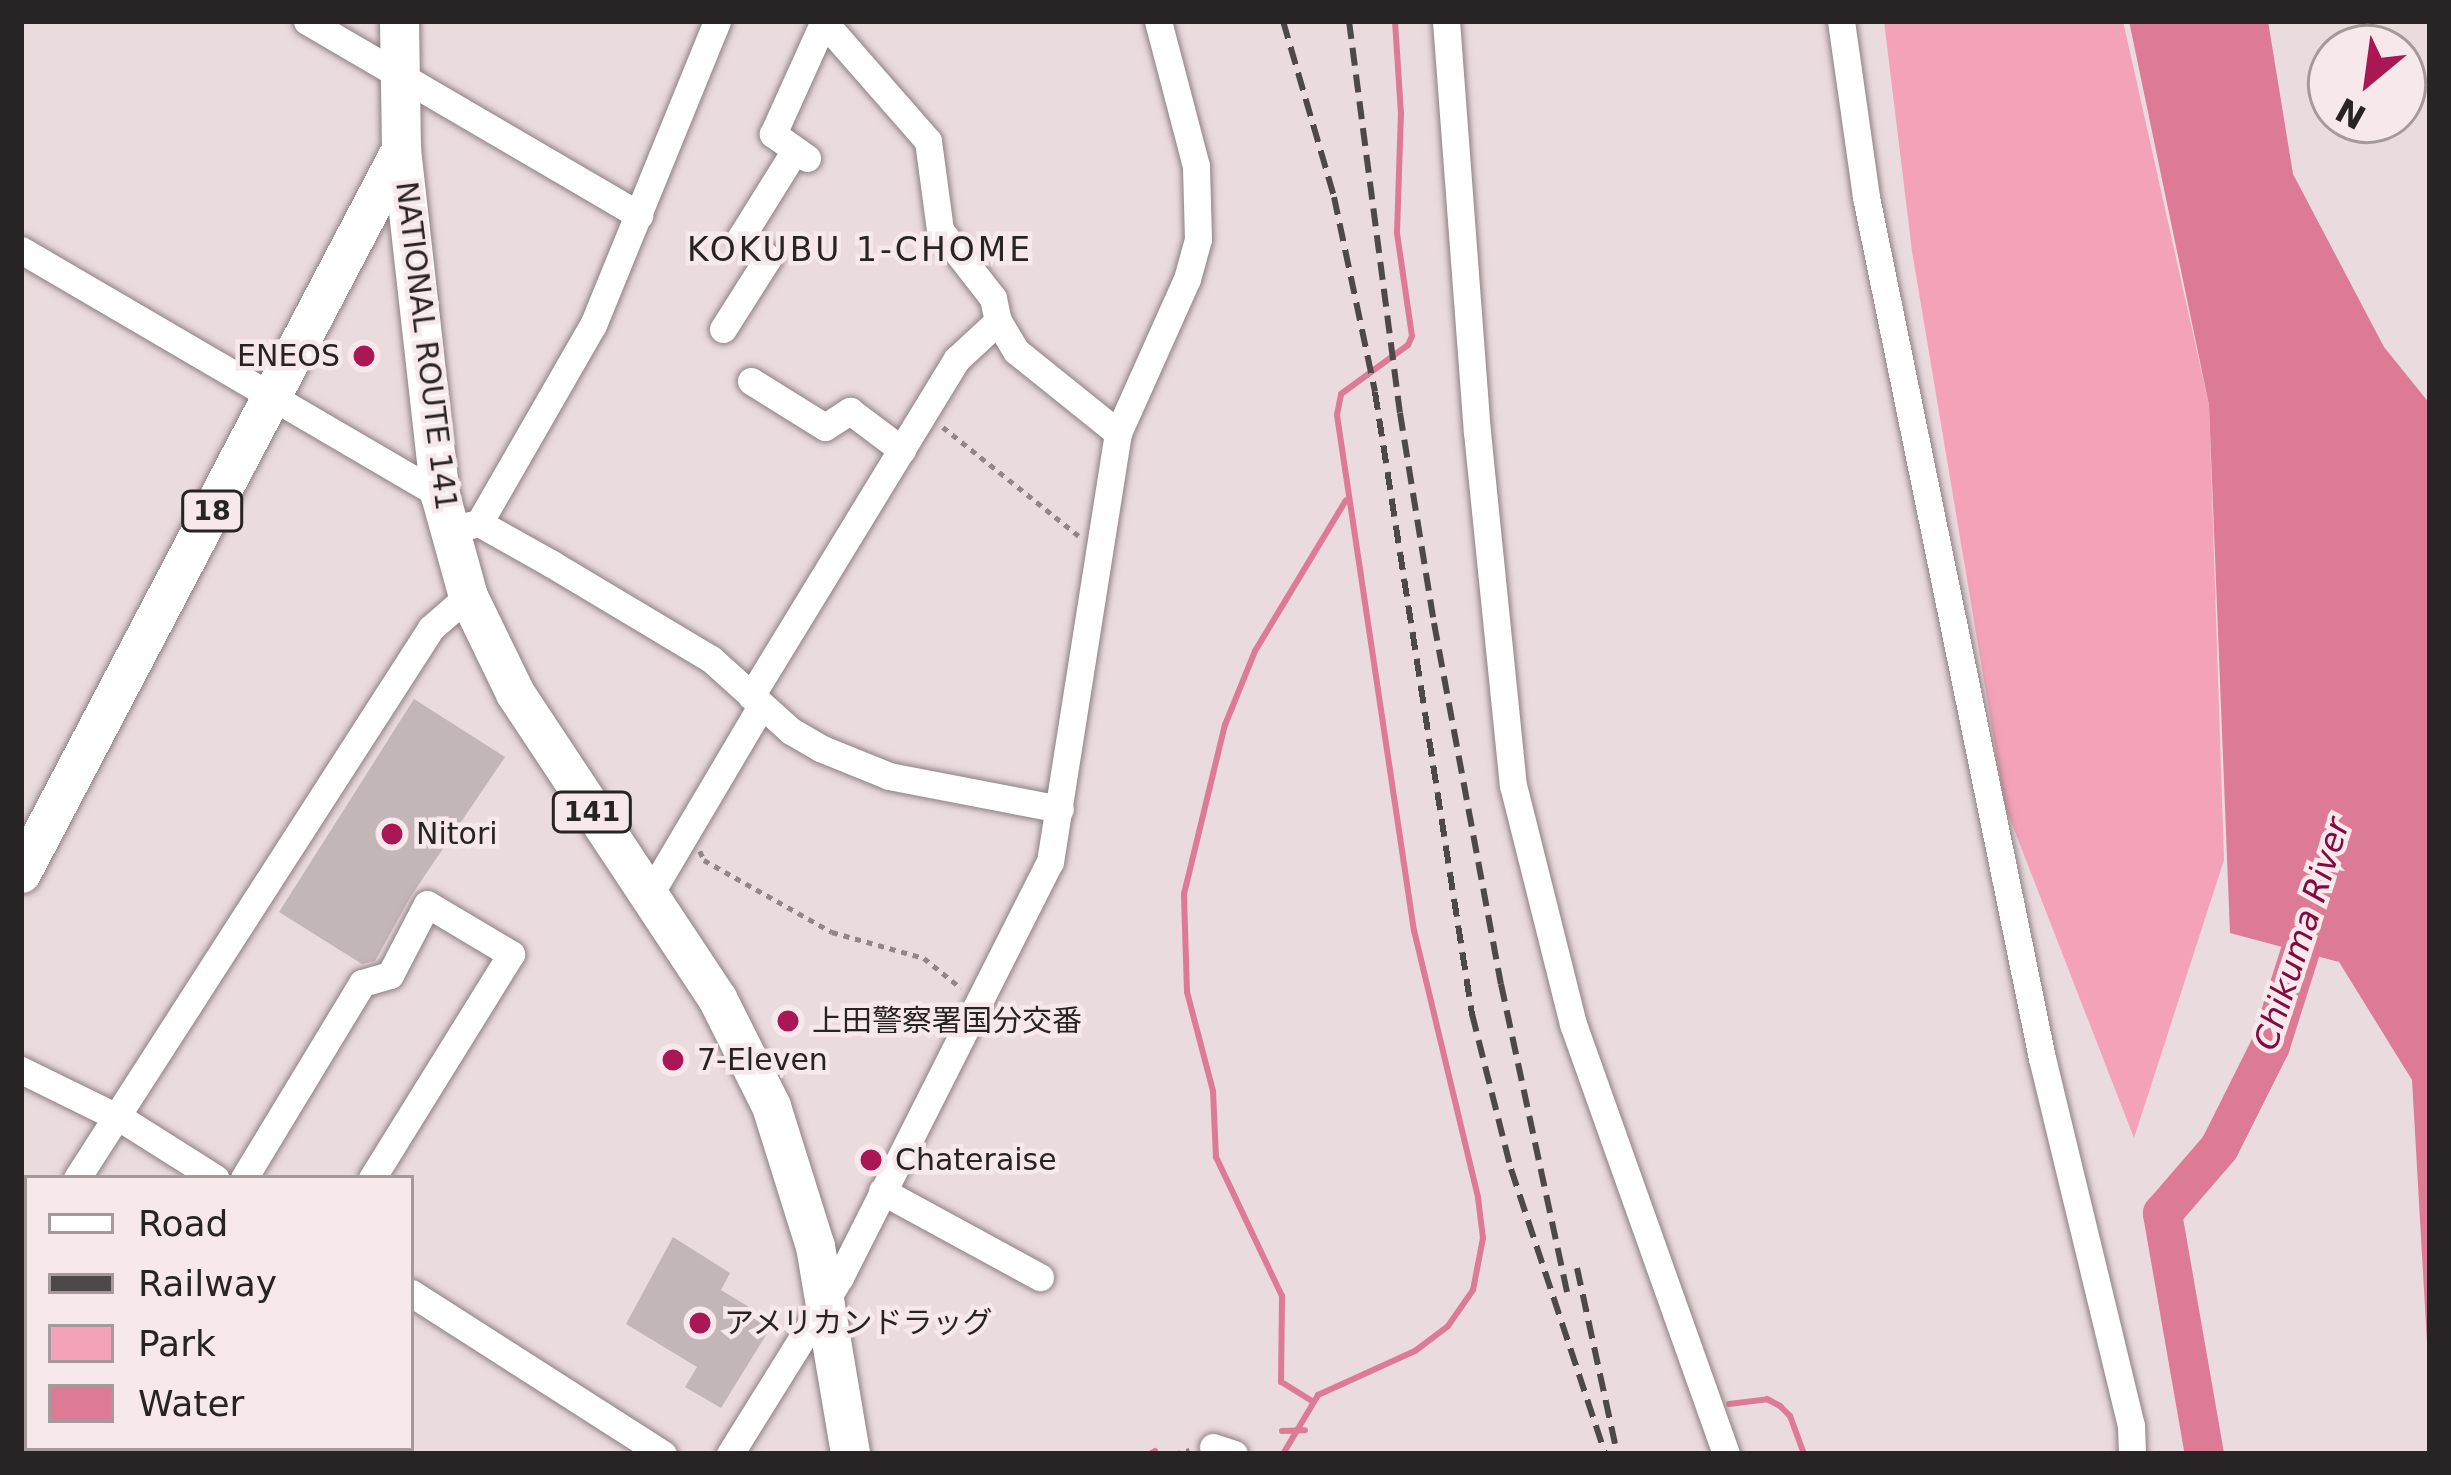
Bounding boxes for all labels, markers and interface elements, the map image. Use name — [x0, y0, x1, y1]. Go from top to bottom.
north arrow — [2307, 24, 2427, 144]
text: N — [2329, 90, 2372, 137]
street label: NATIONAL ROUTE 141 — [388, 179, 464, 513]
district label: KOKUBU 1-CHOME — [687, 230, 1033, 270]
place label: ENEOS — [237, 338, 340, 374]
marker: ENEOS — [351, 343, 377, 369]
road number: 18 — [179, 490, 245, 532]
road number: 141 — [550, 791, 634, 833]
water label: Chikuma River — [2246, 813, 2358, 1055]
place label: Nitori — [416, 816, 498, 852]
marker: Nitori — [379, 821, 405, 847]
place label: 上田警察署国分交番 — [812, 1003, 1082, 1039]
marker: 上田警察署国分交番 — [775, 1008, 801, 1034]
place label: 7-Eleven — [697, 1042, 828, 1078]
marker: 7-Eleven — [660, 1047, 686, 1073]
place label: Chateraise — [895, 1142, 1057, 1178]
marker: Chateraise — [858, 1147, 884, 1173]
legend — [24, 1175, 414, 1451]
text: Road — [138, 1203, 228, 1244]
text: Railway — [138, 1263, 277, 1304]
place label: アメリカンドラッグ — [724, 1305, 994, 1341]
marker: アメリカンドラッグ — [687, 1310, 713, 1336]
text: Park — [138, 1323, 216, 1364]
text: Water — [138, 1383, 244, 1424]

